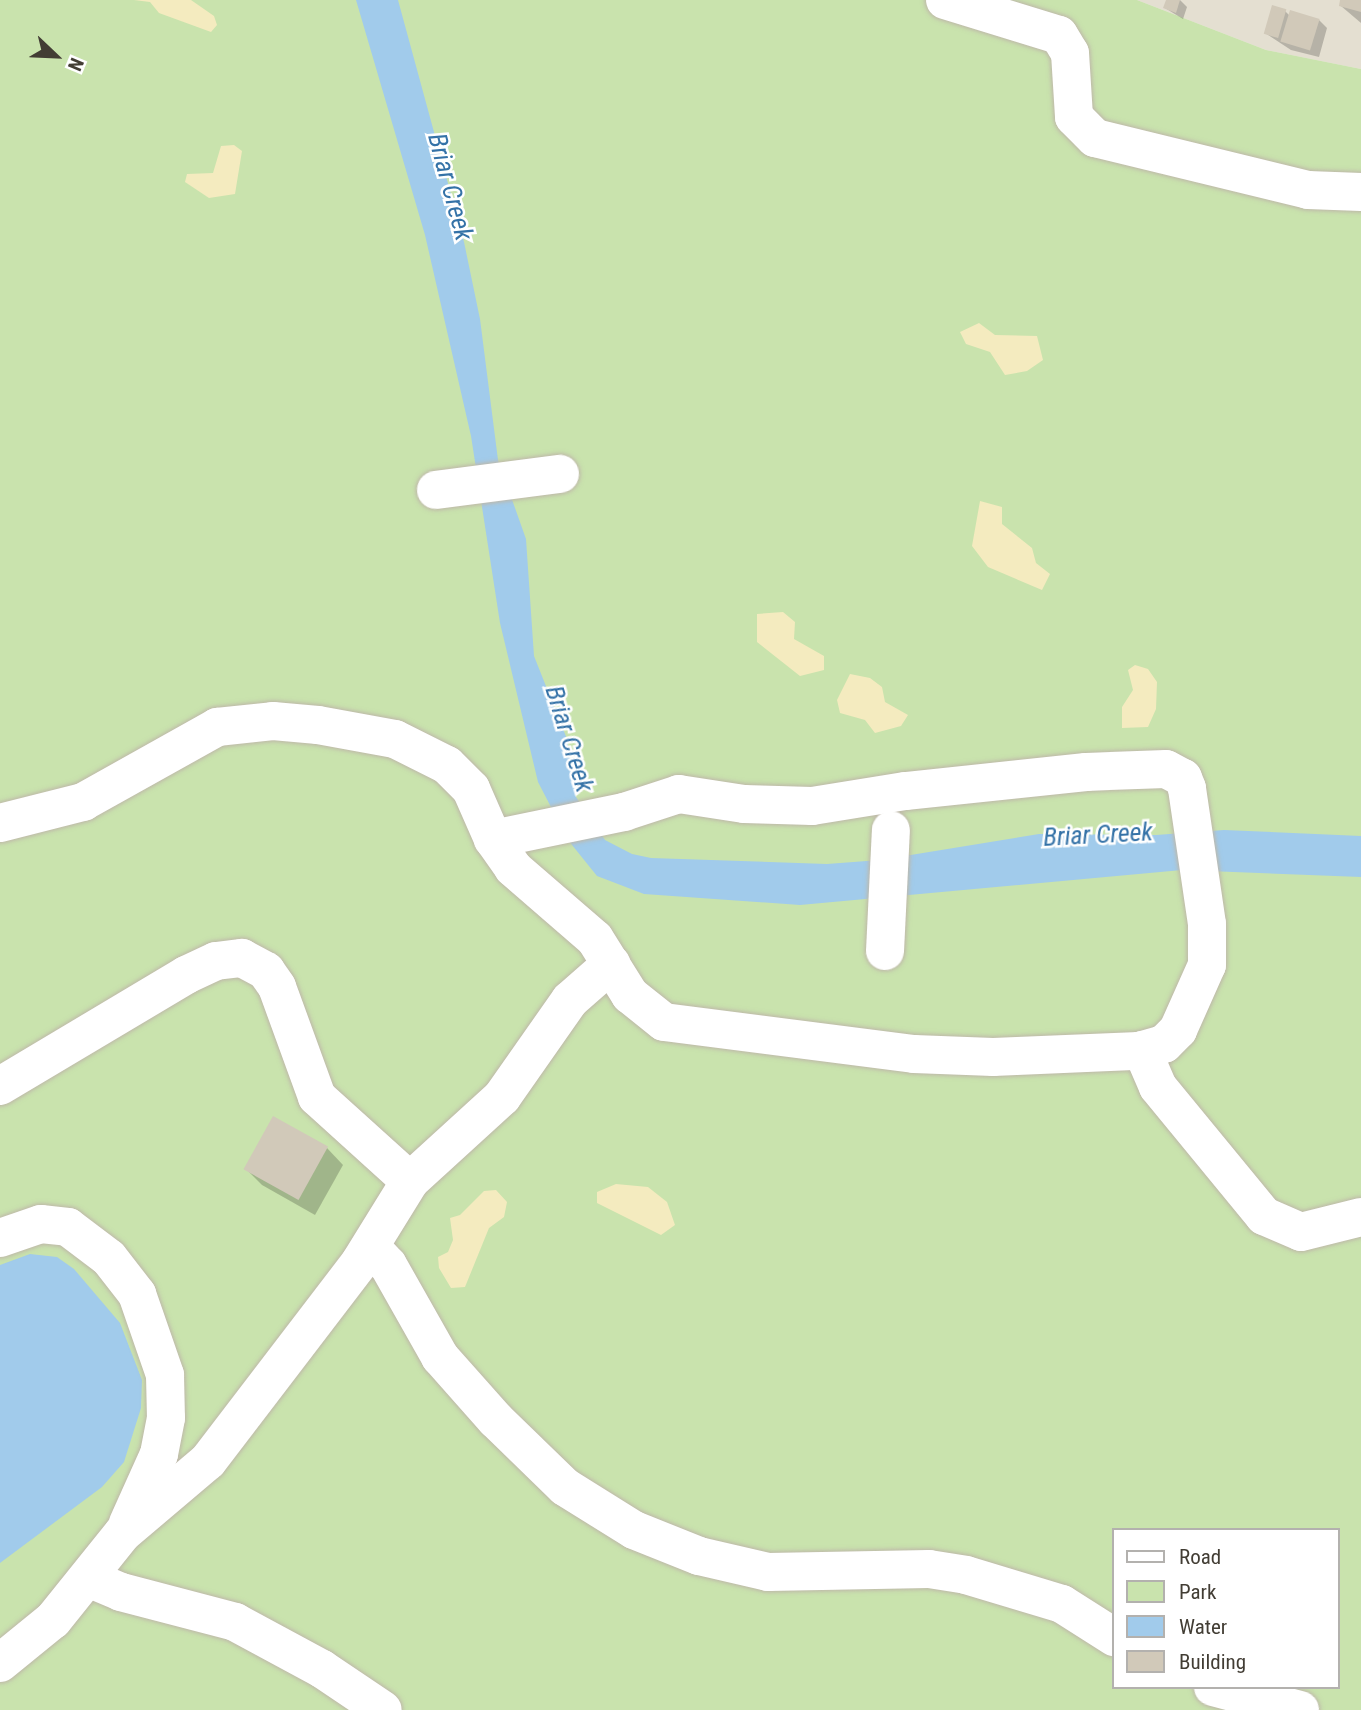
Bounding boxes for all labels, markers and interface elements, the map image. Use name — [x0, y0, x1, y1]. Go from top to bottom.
north arrow — [21, 21, 91, 91]
text: N — [63, 55, 89, 74]
water label: Briar Creek — [421, 130, 479, 244]
water label: Briar Creek — [538, 682, 600, 796]
water label: Briar Creek — [1042, 817, 1154, 853]
legend — [1112, 1528, 1340, 1689]
text: Road — [1179, 1545, 1221, 1569]
text: Park — [1179, 1580, 1216, 1604]
text: Water — [1179, 1615, 1227, 1639]
text: Building — [1179, 1650, 1246, 1674]

